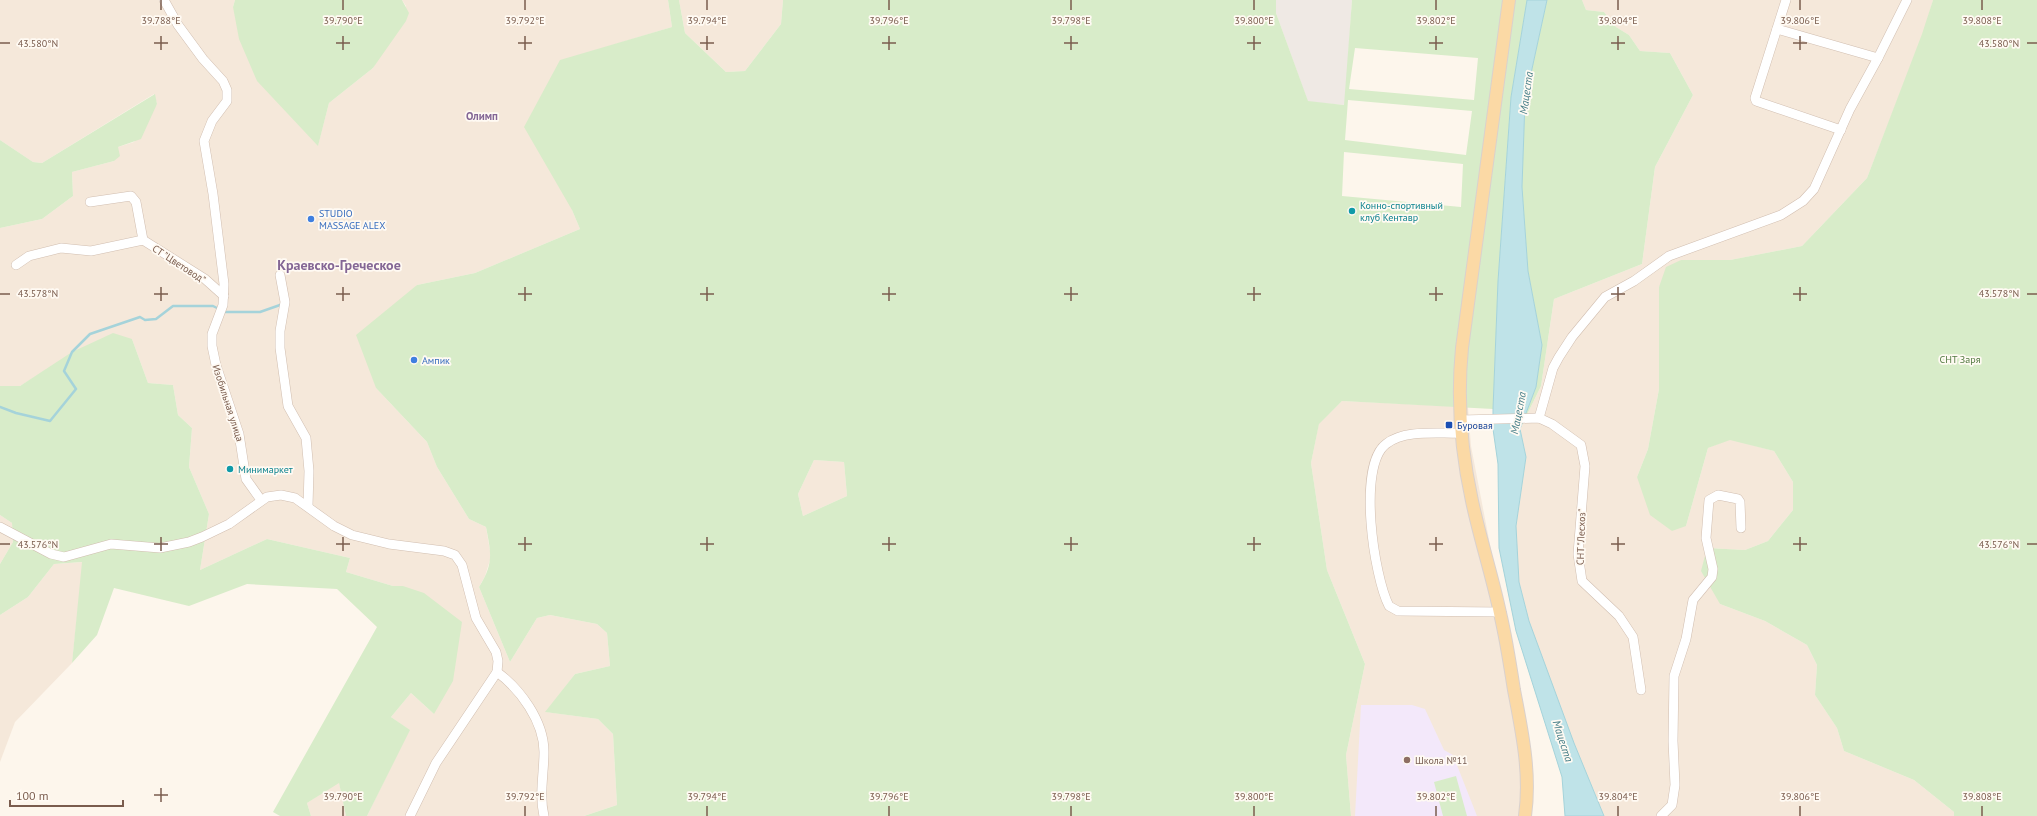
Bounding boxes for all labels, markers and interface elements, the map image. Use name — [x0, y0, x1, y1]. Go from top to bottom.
text: 39.788°E — [142, 14, 181, 27]
text: 39.790°E — [324, 14, 363, 27]
text: 39.792°E — [506, 14, 545, 27]
text: 39.794°E — [688, 14, 727, 27]
text: 39.796°E — [870, 14, 909, 27]
text: 39.798°E — [1052, 14, 1091, 27]
text: 39.800°E — [1235, 14, 1274, 27]
text: 39.802°E — [1417, 14, 1456, 27]
text: 39.804°E — [1599, 14, 1638, 27]
text: 39.806°E — [1781, 14, 1820, 27]
text: 39.808°E — [1963, 14, 2002, 27]
text: 43.580°N — [18, 37, 58, 50]
text: 43.580°N — [1979, 37, 2019, 50]
water label: Мацеста — [1516, 70, 1536, 115]
district label: Олимп — [466, 109, 498, 123]
place label: Конно-спортивный клуб Кентавр — [1360, 199, 1443, 224]
marker: Конно-спортивный клуб Кентавр — [1347, 206, 1357, 216]
place label: STUDIO MASSAGE ALEX — [319, 207, 385, 232]
marker: STUDIO MASSAGE ALEX — [306, 214, 316, 224]
street label: СТ "Цветовод" — [150, 242, 208, 286]
district label: Краевско-Греческое — [277, 256, 401, 274]
text: 43.578°N — [18, 287, 58, 300]
text: 43.578°N — [1979, 287, 2019, 300]
park label: СНТ Заря — [1940, 353, 1981, 366]
place label: Ампик — [422, 354, 450, 367]
marker: Ампик — [409, 355, 419, 365]
street label: Изобильная улица — [209, 363, 247, 443]
water label: Мацеста — [1507, 390, 1529, 435]
place label: Буровая — [1457, 419, 1493, 432]
marker: Буровая — [1444, 420, 1454, 430]
place label: Минимаркет — [238, 463, 293, 476]
marker: Минимаркет — [225, 464, 235, 474]
street label: СНТ "Лесхоз" — [1574, 509, 1588, 565]
text: 43.576°N — [18, 538, 58, 551]
text: 43.576°N — [1979, 538, 2019, 551]
water label: Мацеста — [1550, 718, 1576, 764]
place label: Школа №11 — [1415, 754, 1468, 767]
marker: Школа №11 — [1402, 755, 1412, 765]
scale bar — [10, 782, 123, 808]
text: 100 m — [16, 788, 49, 803]
text: 39.790°E — [324, 790, 363, 803]
text: 39.792°E — [506, 790, 545, 803]
text: 39.794°E — [688, 790, 727, 803]
text: 39.796°E — [870, 790, 909, 803]
text: 39.798°E — [1052, 790, 1091, 803]
text: 39.800°E — [1235, 790, 1274, 803]
text: 39.802°E — [1417, 790, 1456, 803]
text: 39.804°E — [1599, 790, 1638, 803]
text: 39.806°E — [1781, 790, 1820, 803]
text: 39.808°E — [1963, 790, 2002, 803]

